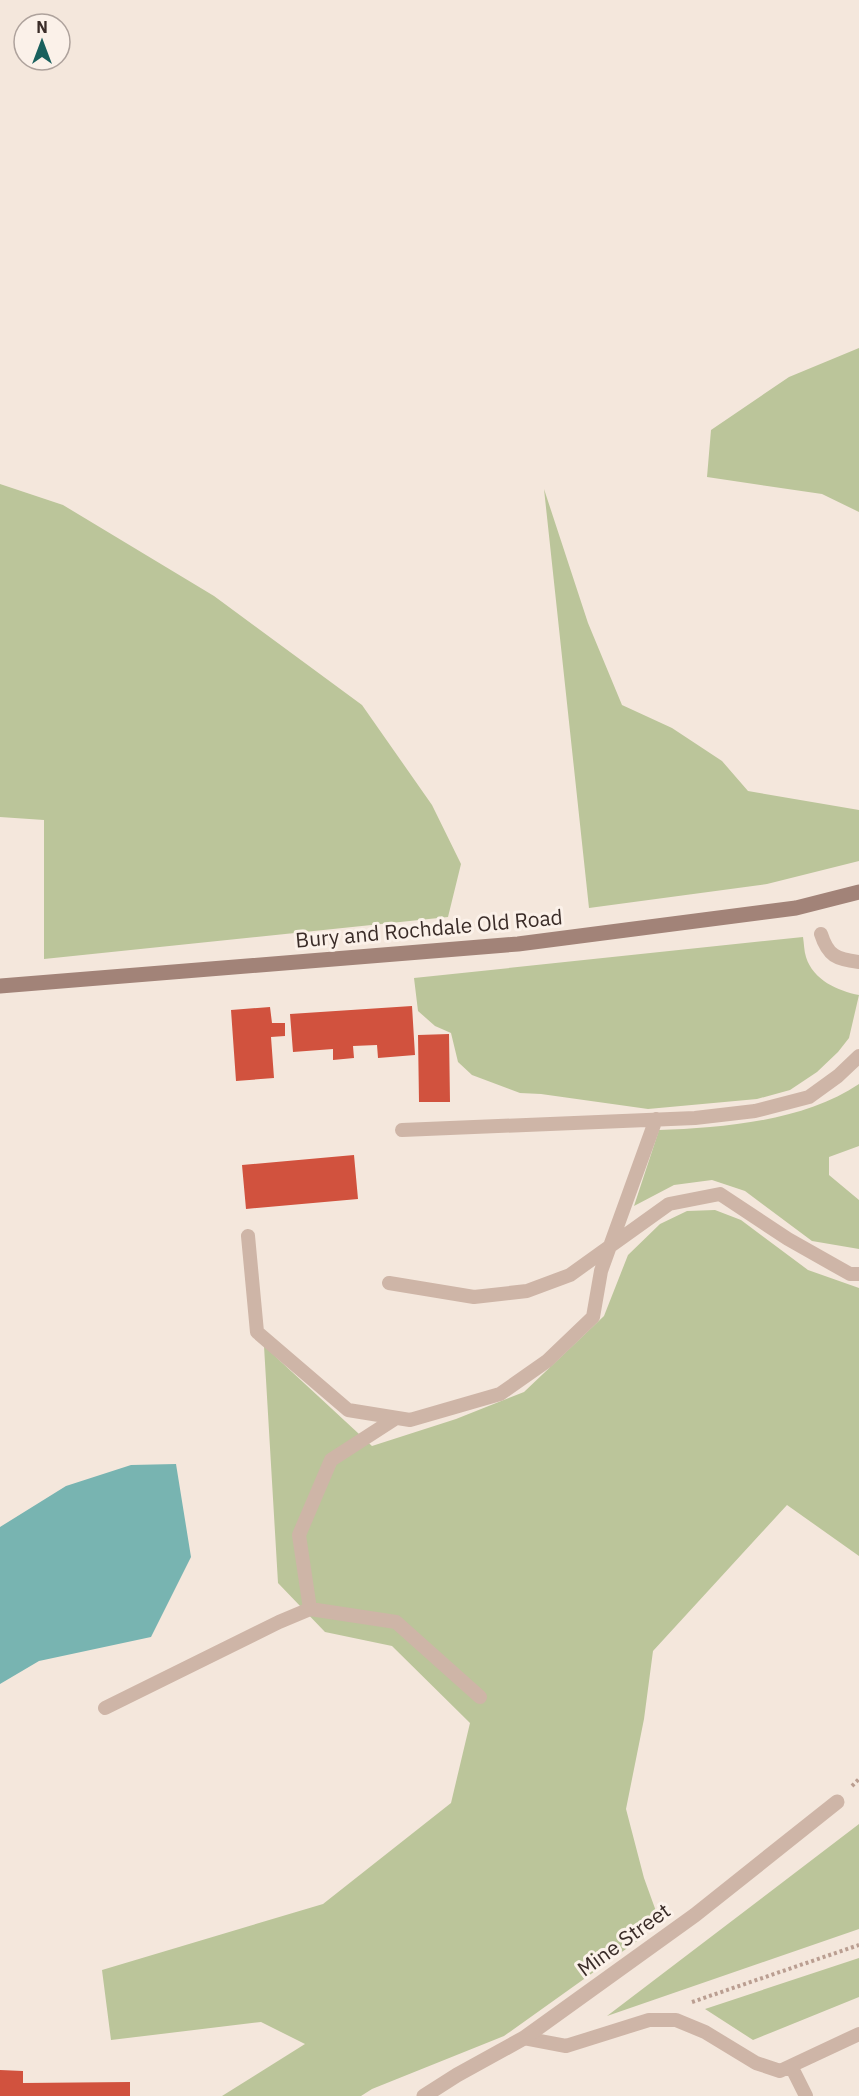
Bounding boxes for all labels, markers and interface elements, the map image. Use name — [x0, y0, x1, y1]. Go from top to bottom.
north arrow — [12, 12, 72, 72]
text: N — [36, 17, 48, 37]
street label: Bury and Rochdale Old Road — [294, 902, 564, 954]
street label: Mine Street — [571, 1896, 675, 1982]

